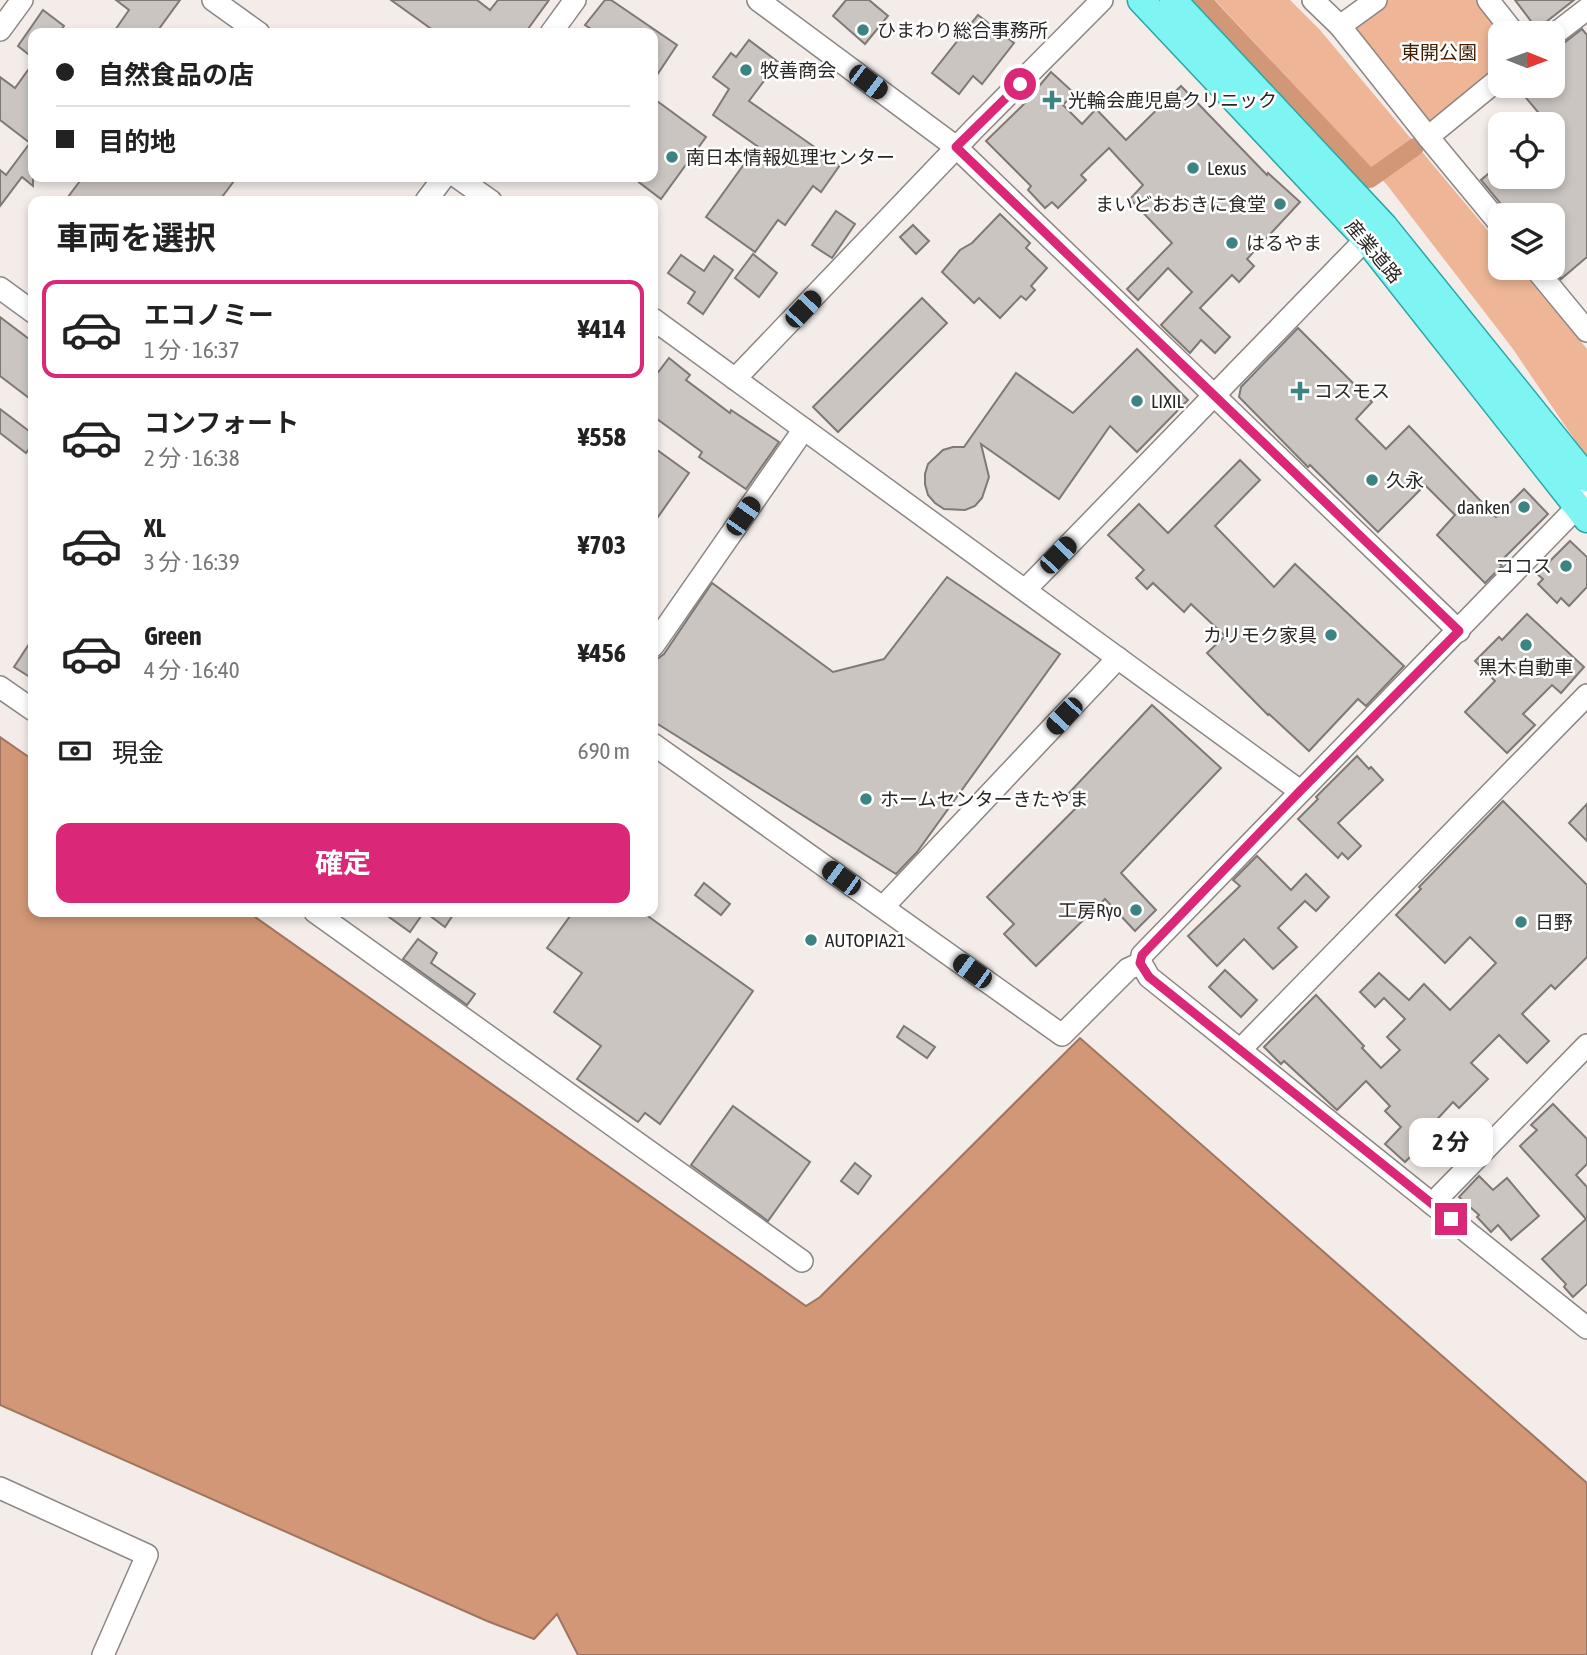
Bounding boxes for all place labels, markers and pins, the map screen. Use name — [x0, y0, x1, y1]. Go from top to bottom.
place label: ひまわり総合事務所 — [877, 19, 1048, 41]
marker: ひまわり総合事務所 — [855, 22, 871, 38]
place label: 牧善商会 — [760, 59, 836, 81]
marker: 牧善商会 — [738, 62, 754, 78]
place label: 光輪会鹿児島クリニック — [1068, 89, 1277, 111]
marker: 光輪会鹿児島クリニック — [1042, 90, 1062, 110]
place label: 南日本情報処理センター — [686, 146, 895, 168]
marker: 南日本情報処理センター — [664, 149, 680, 165]
place label: Lexus — [1207, 157, 1247, 179]
marker: Lexus — [1185, 160, 1201, 176]
place label: まいどおおきに食堂 — [1095, 193, 1266, 215]
marker: まいどおおきに食堂 — [1272, 196, 1288, 212]
place label: はるやま — [1246, 232, 1322, 254]
marker: はるやま — [1224, 235, 1240, 251]
place label: コスモス — [1314, 380, 1390, 402]
marker: コスモス — [1292, 383, 1308, 399]
place label: LIXIL — [1151, 390, 1185, 412]
marker: LIXIL — [1129, 393, 1145, 409]
place label: 久永 — [1386, 469, 1424, 491]
marker: 久永 — [1364, 472, 1380, 488]
place label: danken — [1457, 496, 1510, 518]
marker: danken — [1516, 499, 1532, 515]
place label: ココス — [1495, 555, 1552, 577]
marker: ココス — [1558, 558, 1574, 574]
place label: カリモク家具 — [1203, 624, 1317, 646]
marker: カリモク家具 — [1323, 627, 1339, 643]
marker: 黒木自動車 — [1518, 637, 1534, 653]
place label: 黒木自動車 — [1478, 656, 1574, 678]
place label: ホームセンターきたやま — [880, 788, 1088, 810]
marker: ホームセンターきたやま — [858, 791, 874, 807]
place label: 工房Ryo — [1058, 899, 1122, 921]
marker: 工房Ryo — [1128, 902, 1144, 918]
place label: 日野 — [1535, 911, 1573, 933]
marker: 日野 — [1513, 914, 1529, 930]
place label: AUTOPIA21 — [825, 929, 906, 951]
marker: AUTOPIA21 — [803, 932, 819, 948]

